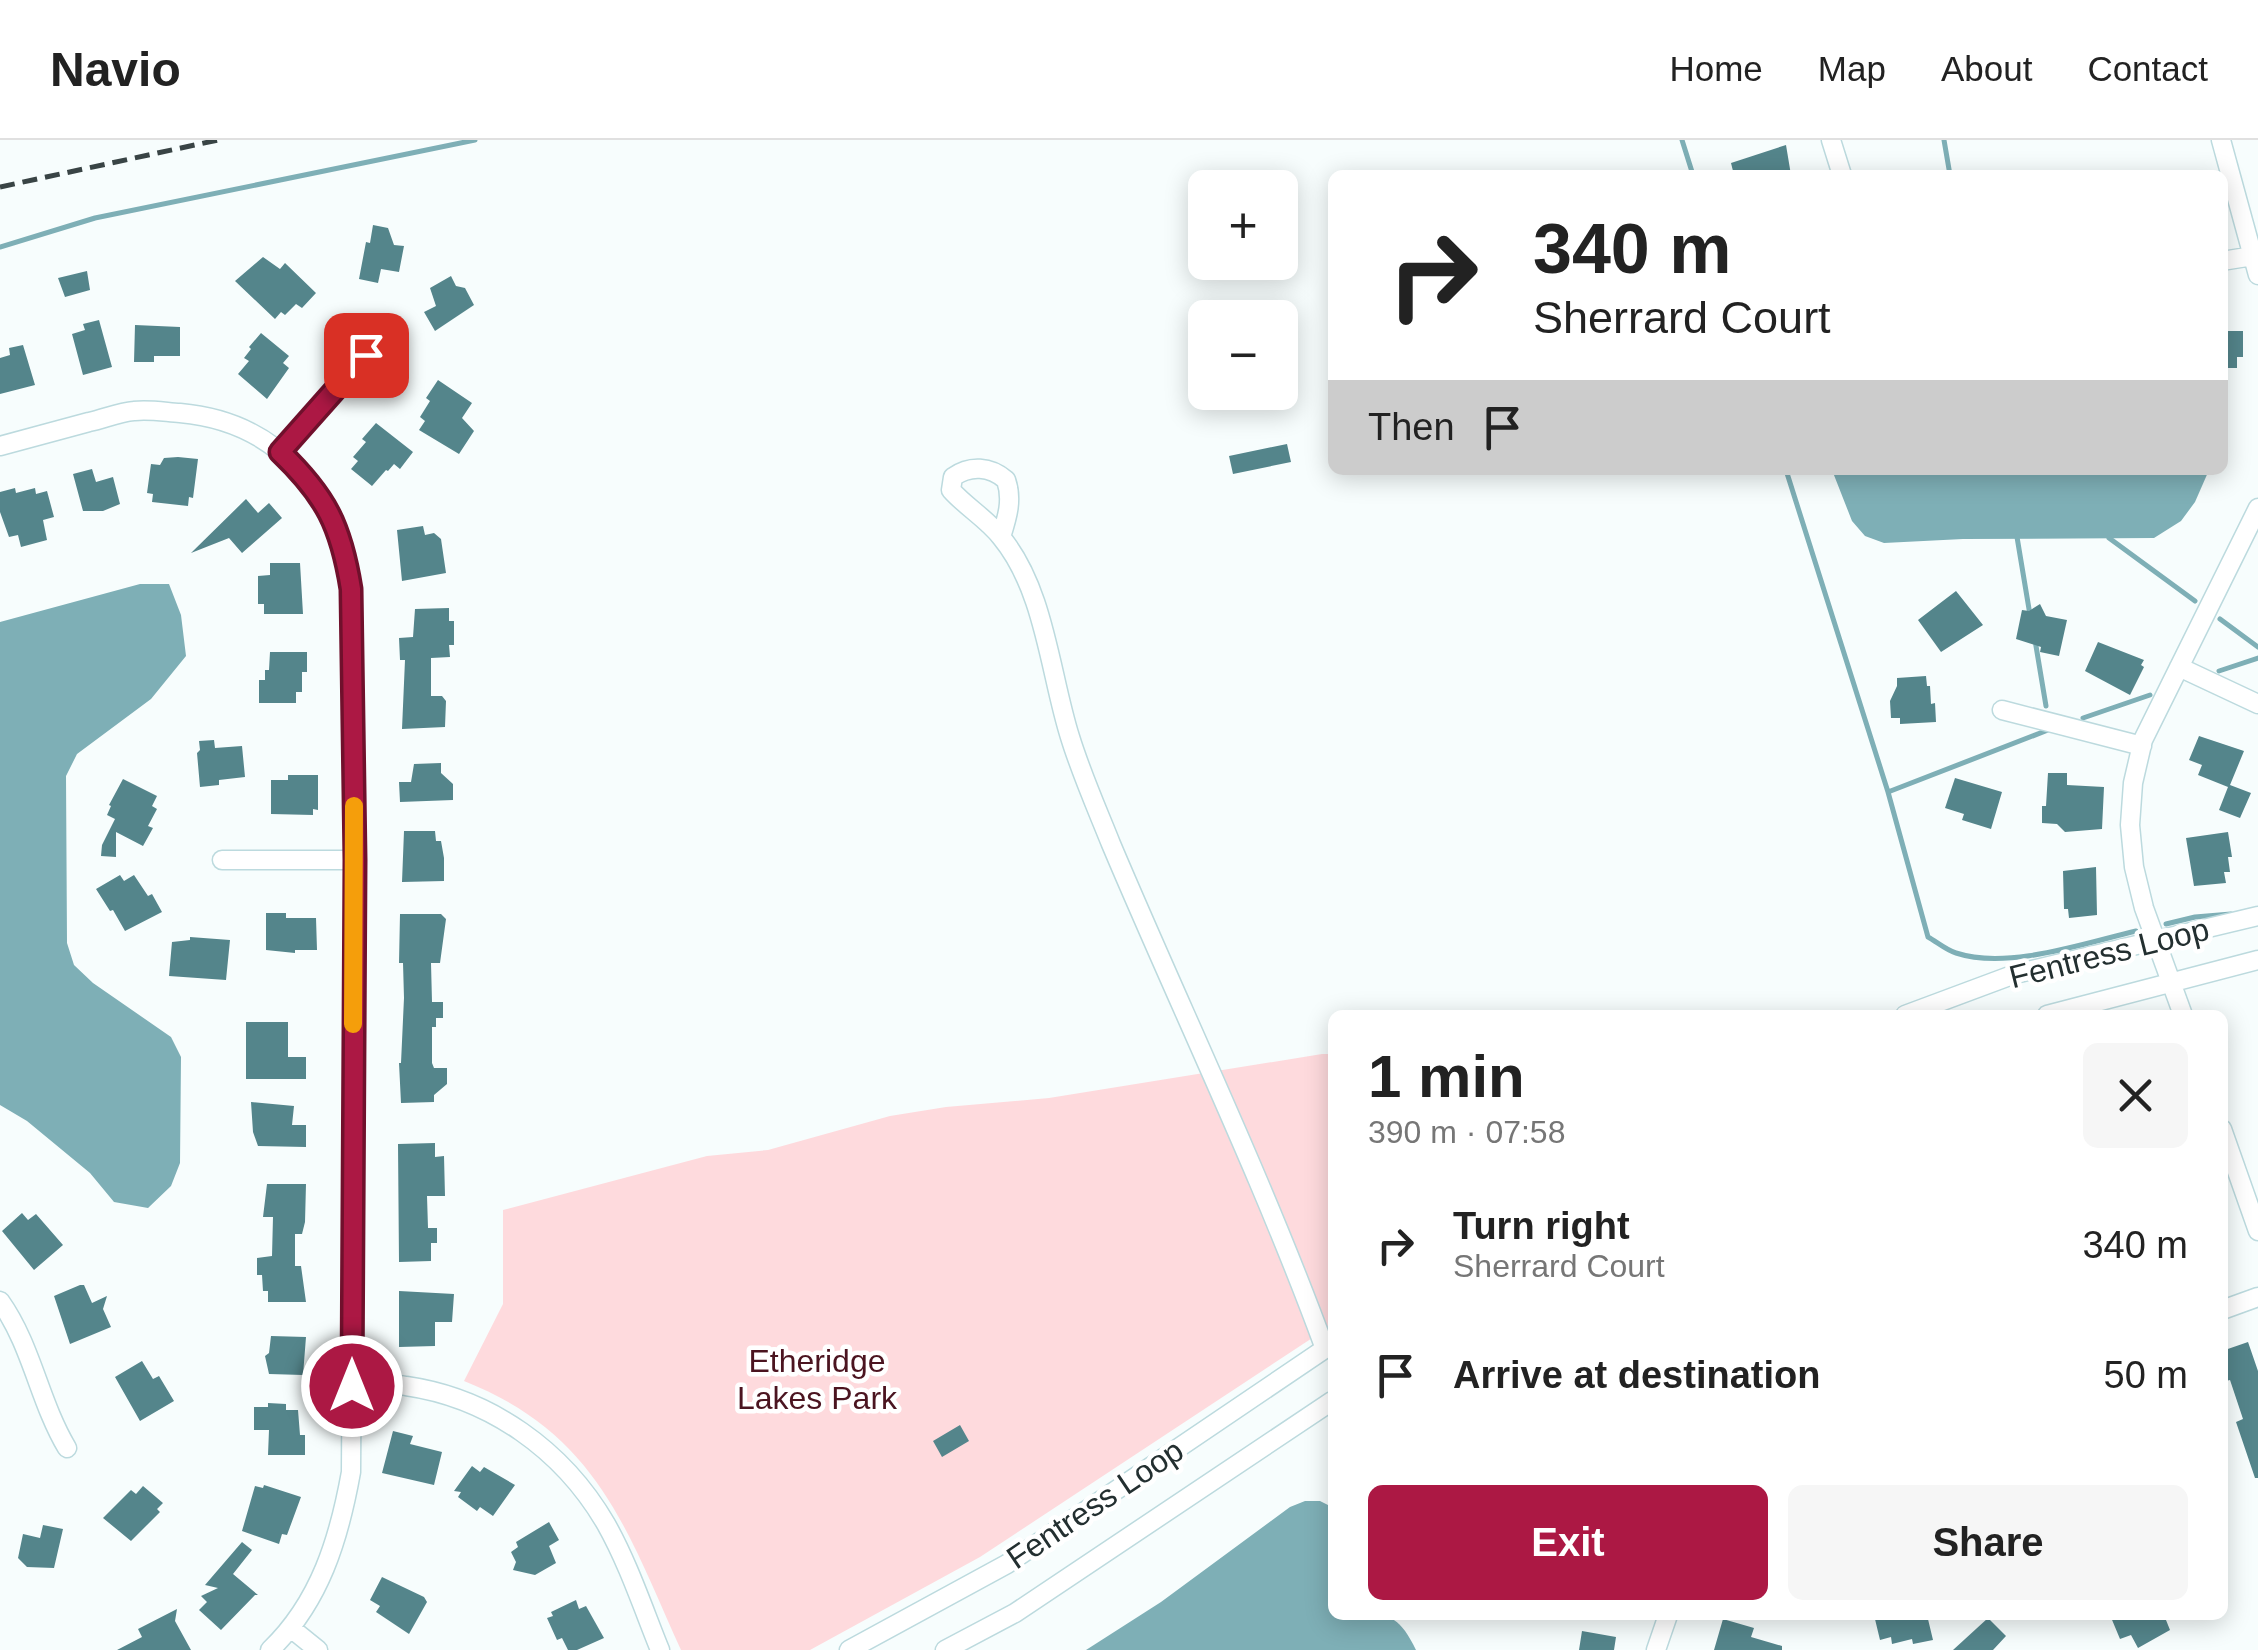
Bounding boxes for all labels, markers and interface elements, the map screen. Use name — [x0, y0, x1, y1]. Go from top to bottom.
text: Navio — [50, 43, 181, 96]
text: Home — [1669, 49, 1763, 88]
text: Map — [1818, 49, 1886, 88]
text: About — [1941, 49, 2032, 88]
text: Contact — [2087, 49, 2208, 88]
map controls — [1188, 170, 1298, 410]
button: + — [1188, 170, 1298, 280]
icon: right — [1368, 210, 1498, 340]
text: 340 m — [1533, 210, 1731, 288]
text: Sherrard Court — [1533, 292, 1831, 343]
button: − — [1188, 300, 1298, 410]
pin — [324, 313, 409, 398]
icon: arrive — [339, 328, 394, 383]
icon: arrive — [1475, 400, 1530, 455]
text: Then — [1368, 406, 1455, 448]
street label: Fentress Loop — [2005, 911, 2213, 995]
text: 1 min — [1368, 1043, 1525, 1110]
button: close — [2083, 1043, 2188, 1148]
text: 390 m · 07:58 — [1368, 1114, 1565, 1150]
text: Turn right — [1453, 1205, 1630, 1247]
icon: right — [1368, 1218, 1423, 1273]
text: 340 m — [2082, 1224, 2188, 1266]
text: Sherrard Court — [1453, 1248, 1665, 1284]
position arrow — [300, 1334, 404, 1438]
park label: Etheridge Lakes Park — [737, 1343, 898, 1416]
icon: arrive — [1368, 1348, 1423, 1403]
text: Arrive at destination — [1453, 1354, 1820, 1396]
text: 50 m — [2104, 1354, 2188, 1396]
street label: Fentress Loop — [1000, 1432, 1190, 1576]
button: Exit — [1368, 1485, 1768, 1600]
button: Share — [1788, 1485, 2188, 1600]

